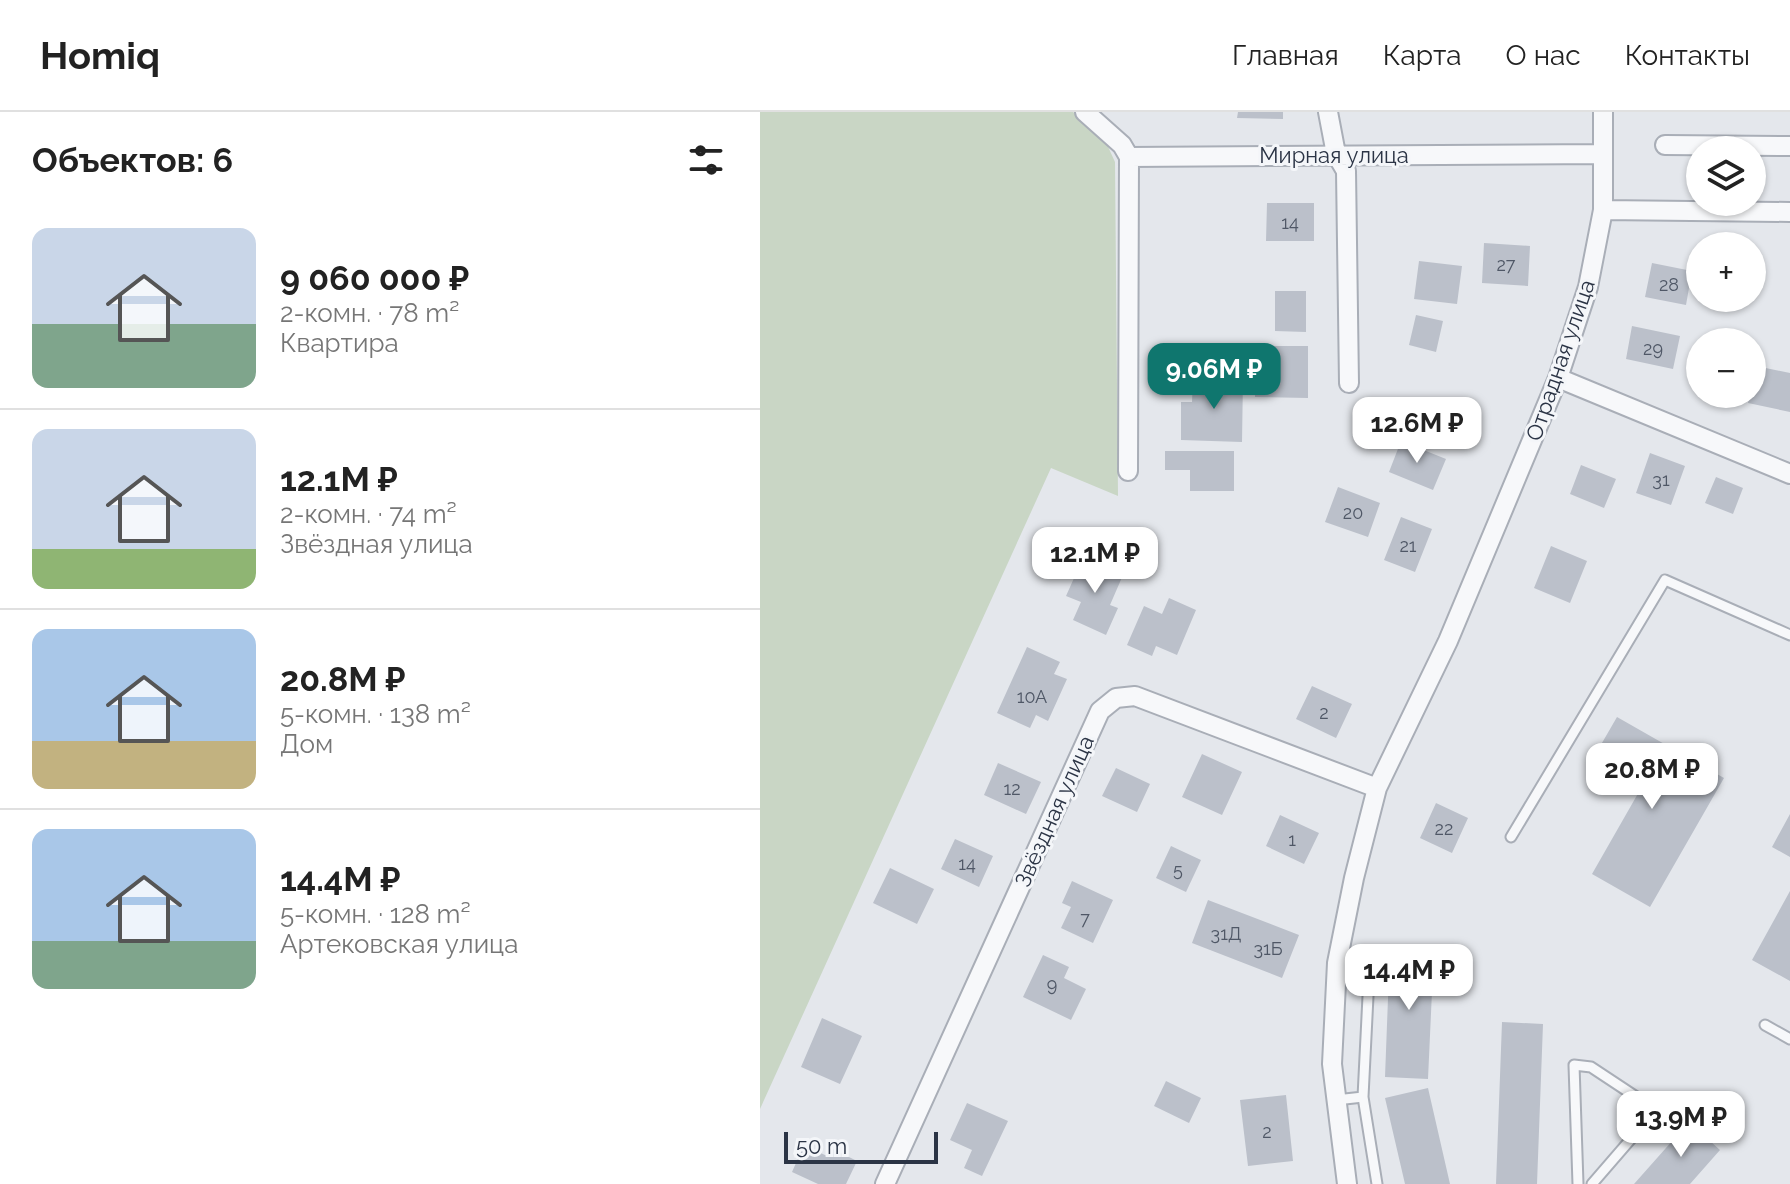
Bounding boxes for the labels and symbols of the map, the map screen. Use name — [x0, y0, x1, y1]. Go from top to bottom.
street label: Мирная улица — [1259, 142, 1409, 168]
house number: 14 — [1281, 212, 1299, 233]
house number: 27 — [1496, 254, 1516, 275]
house number: 28 — [1659, 274, 1679, 295]
street label: Отрадная улица — [1520, 276, 1600, 444]
house number: 29 — [1643, 338, 1663, 359]
pin: 9.06M ₽ — [1140, 343, 1288, 411]
pin: 12.6M ₽ — [1343, 397, 1491, 465]
house number: 31 — [1652, 469, 1670, 490]
house number: 20 — [1343, 502, 1363, 523]
pin: 12.1M ₽ — [1021, 527, 1169, 595]
house number: 21 — [1399, 535, 1417, 556]
house number: 10А — [1017, 686, 1047, 707]
house number: 2 — [1319, 702, 1329, 723]
street label: Звёздная улица — [1009, 731, 1099, 891]
pin: 20.8M ₽ — [1578, 743, 1726, 811]
house number: 12 — [1003, 778, 1021, 799]
house number: 22 — [1435, 818, 1453, 839]
house number: 1 — [1288, 829, 1296, 850]
house number: 14 — [958, 853, 976, 874]
house number: 5 — [1173, 859, 1183, 880]
house number: 7 — [1080, 908, 1090, 929]
house number: 31Д — [1211, 923, 1241, 944]
house number: 31Б — [1253, 938, 1283, 959]
pin: 14.4M ₽ — [1335, 944, 1483, 1012]
house number: 9 — [1047, 974, 1057, 995]
pin: 13.9M ₽ — [1607, 1091, 1755, 1159]
house number: 2 — [1262, 1121, 1272, 1142]
scale bar — [784, 1128, 938, 1164]

